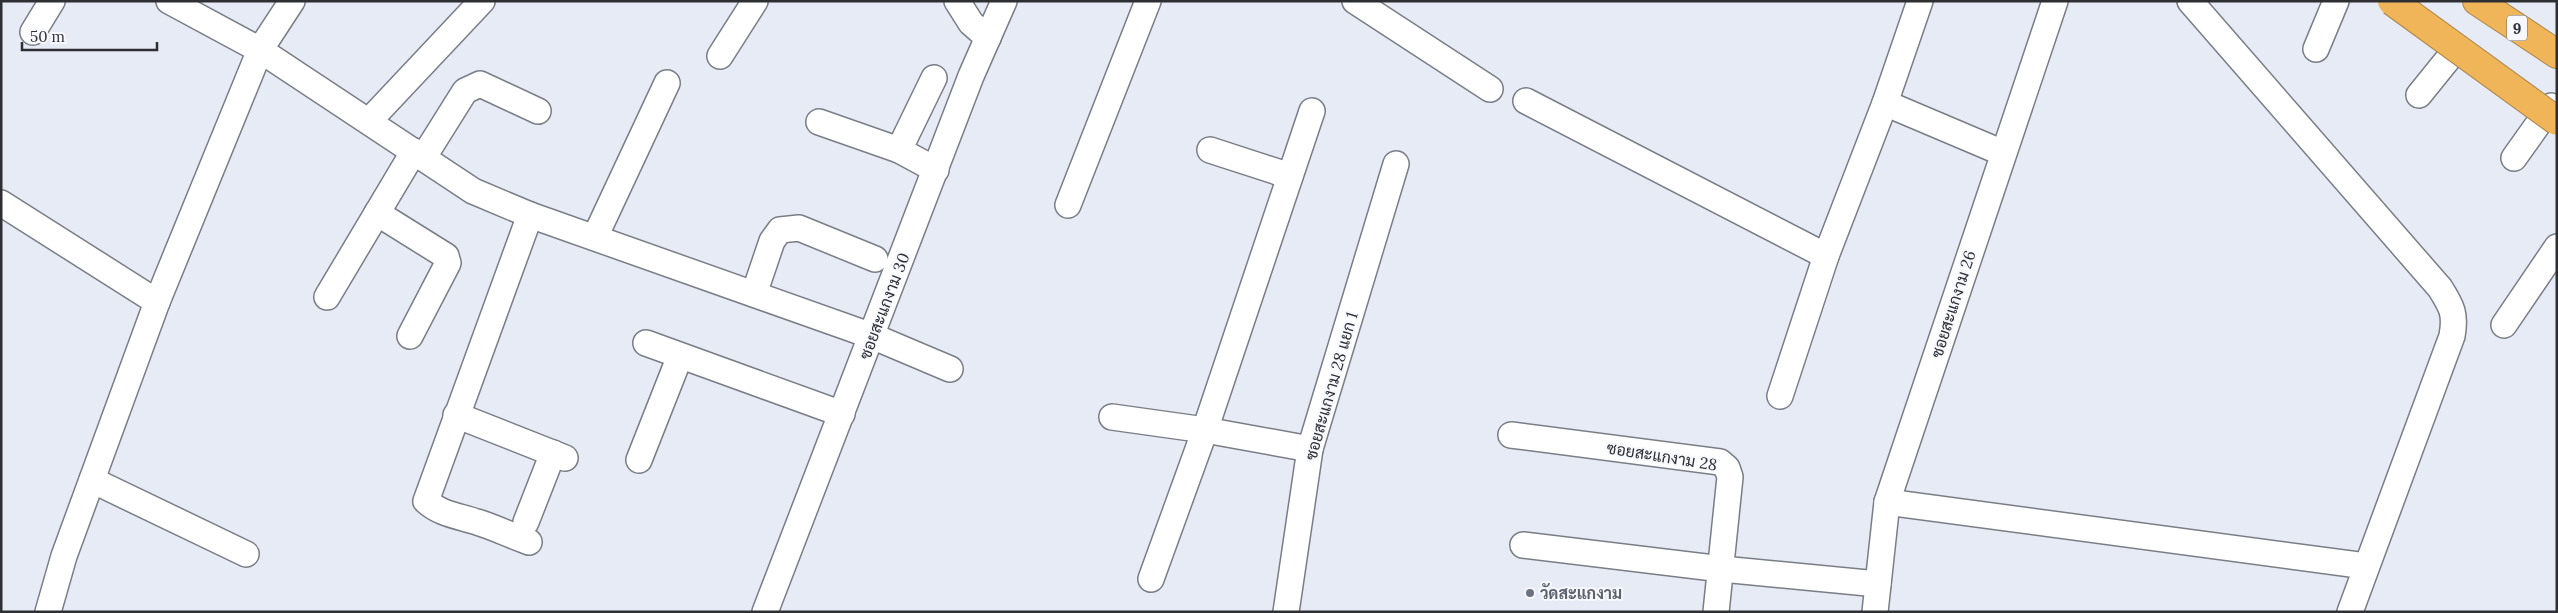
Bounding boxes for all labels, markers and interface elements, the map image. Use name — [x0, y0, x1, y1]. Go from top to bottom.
road number: 9 — [2507, 15, 2527, 40]
scale bar — [22, 20, 158, 52]
text: 50 m — [30, 27, 65, 46]
street label: ซอยสะแกงาม 26 — [1926, 248, 1980, 360]
street label: ซอยสะแกงาม 30 — [854, 250, 914, 362]
street label: ซอยสะแกงาม 28 แยก 1 — [1300, 309, 1362, 462]
street label: ซอยสะแกงาม 28 — [1605, 437, 1719, 475]
place label: วัดสะแกงาม — [1540, 583, 1622, 603]
marker: วัดสะแกงาม — [1524, 587, 1536, 599]

